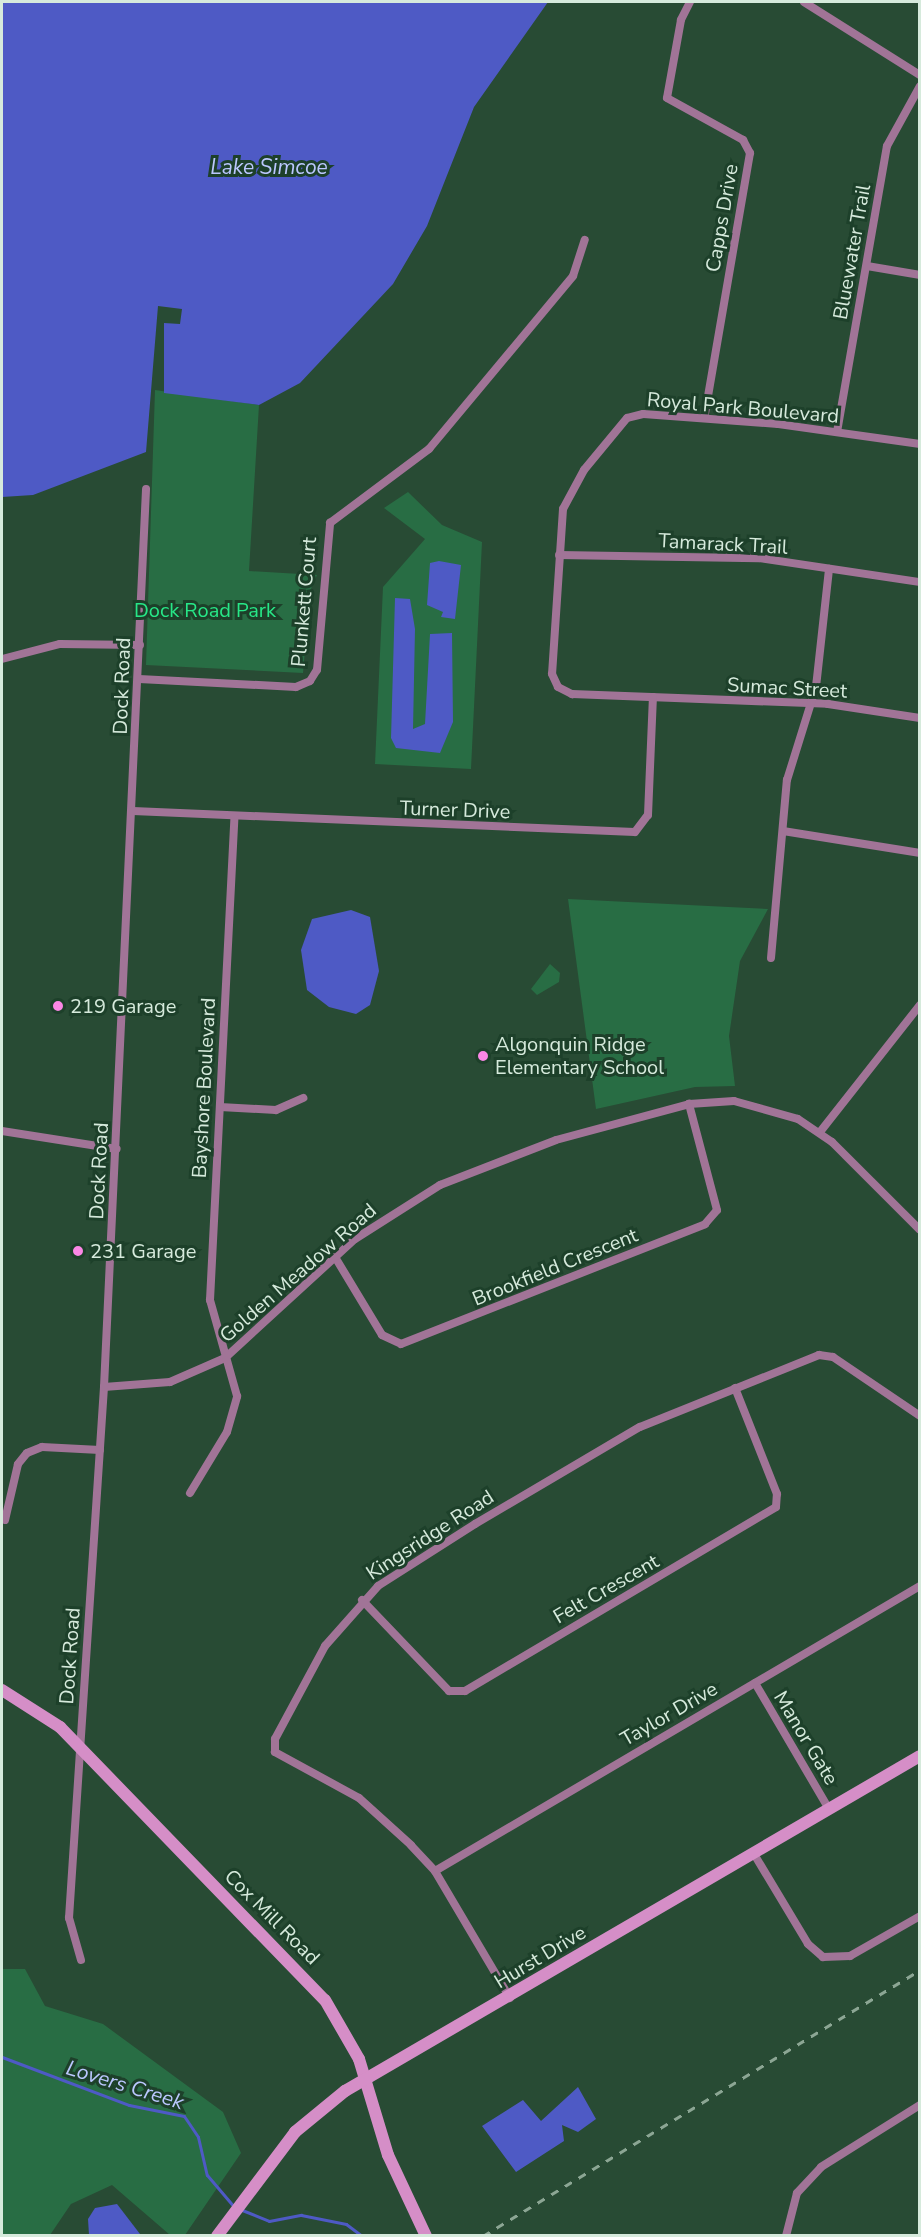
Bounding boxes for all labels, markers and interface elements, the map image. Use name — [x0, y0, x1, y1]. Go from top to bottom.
water label: Lake Simcoe — [210, 154, 328, 180]
street label: Capps Drive — [701, 162, 743, 274]
street label: Bluewater Trail — [828, 182, 876, 322]
street label: Royal Park Boulevard — [646, 388, 840, 428]
street label: Tamarack Trail — [658, 529, 788, 559]
street label: Plunkett Court — [286, 536, 322, 668]
park label: Dock Road Park — [134, 598, 276, 622]
street label: Dock Road — [108, 637, 136, 735]
street label: Sumac Street — [726, 673, 848, 703]
street label: Turner Drive — [399, 796, 511, 824]
place label: 219 Garage — [70, 994, 176, 1018]
street label: Bayshore Boulevard — [187, 997, 221, 1179]
marker: 219 Garage — [51, 999, 65, 1013]
place label: Algonquin Ridge Elementary School — [495, 1032, 664, 1079]
marker: Algonquin Ridge Elementary School — [476, 1049, 490, 1063]
street label: Dock Road — [84, 1122, 114, 1220]
street label: Golden Meadow Road — [215, 1198, 381, 1348]
street label: Brookfield Crescent — [469, 1223, 641, 1311]
place label: 231 Garage — [90, 1239, 196, 1263]
marker: 231 Garage — [71, 1244, 85, 1258]
street label: Kingsridge Road — [362, 1485, 498, 1585]
street label: Felt Crescent — [549, 1549, 663, 1629]
street label: Dock Road — [55, 1607, 85, 1705]
street label: Taylor Drive — [616, 1677, 722, 1751]
street label: Manor Gate — [769, 1687, 843, 1789]
street label: Cox Mill Road — [219, 1864, 325, 1970]
street label: Hurst Drive — [490, 1920, 590, 1994]
water label: Lovers Creek — [63, 2055, 187, 2115]

